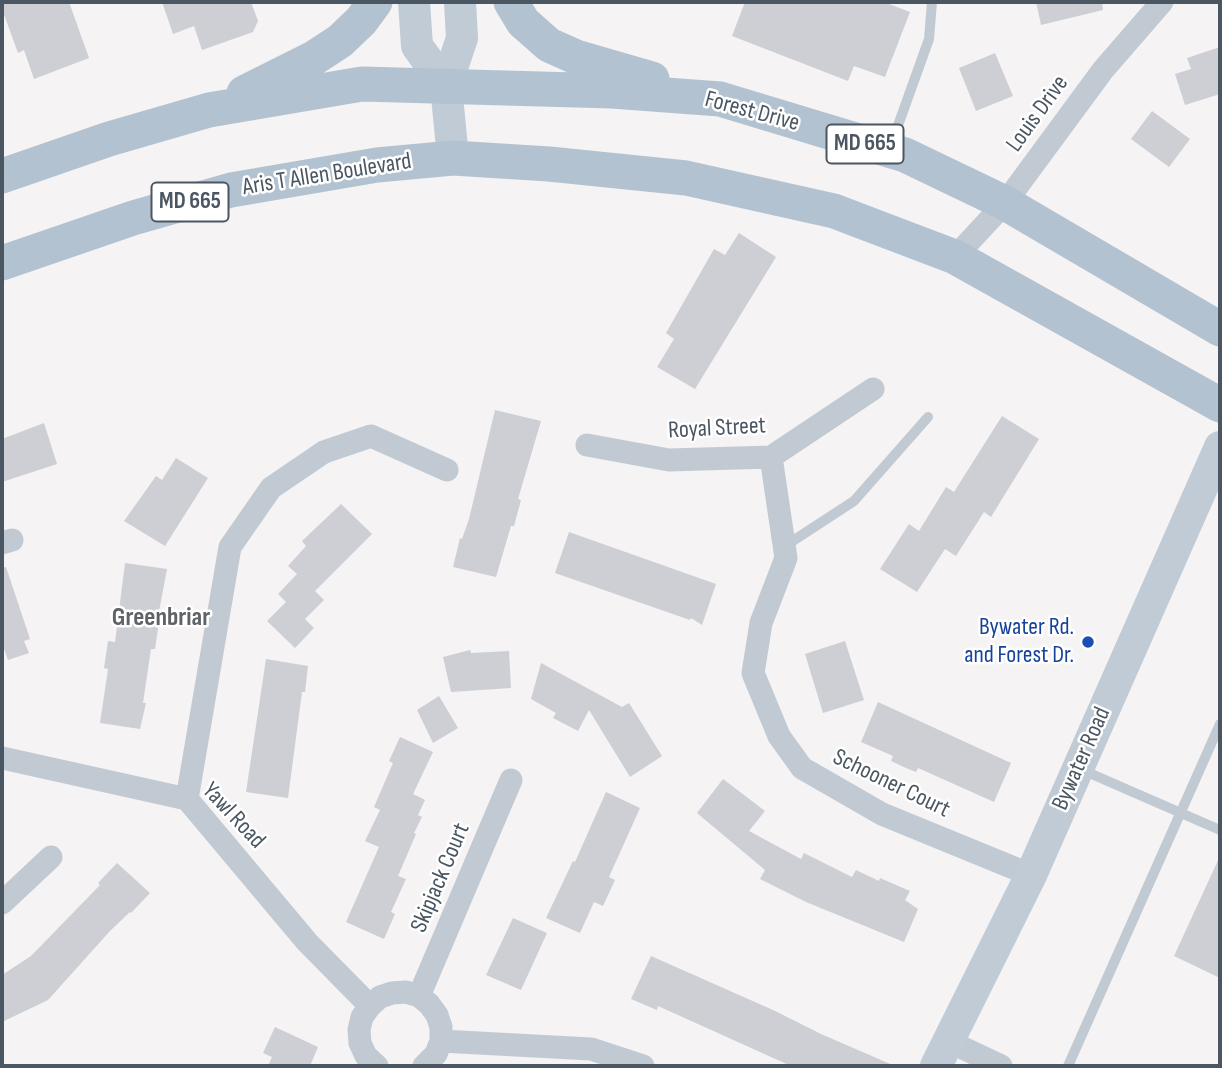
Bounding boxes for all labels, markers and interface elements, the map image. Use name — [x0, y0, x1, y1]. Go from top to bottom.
street label: Louis Drive — [1001, 70, 1075, 158]
street label: Forest Drive — [702, 86, 802, 138]
road number: MD 665 — [826, 125, 903, 164]
street label: Aris T Allen Boulevard — [240, 147, 414, 203]
road number: MD 665 — [152, 182, 228, 222]
street label: Royal Street — [667, 412, 767, 446]
district label: Greenbriar — [112, 602, 210, 634]
place label: Bywater Rd. and Forest Dr. — [964, 614, 1074, 670]
marker: Bywater Rd. and Forest Dr. — [1080, 634, 1096, 650]
street label: Bywater Road — [1047, 703, 1117, 815]
street label: Schooner Court — [828, 743, 954, 825]
street label: Yawl Road — [195, 777, 271, 855]
street label: Skipjack Court — [405, 819, 477, 937]

